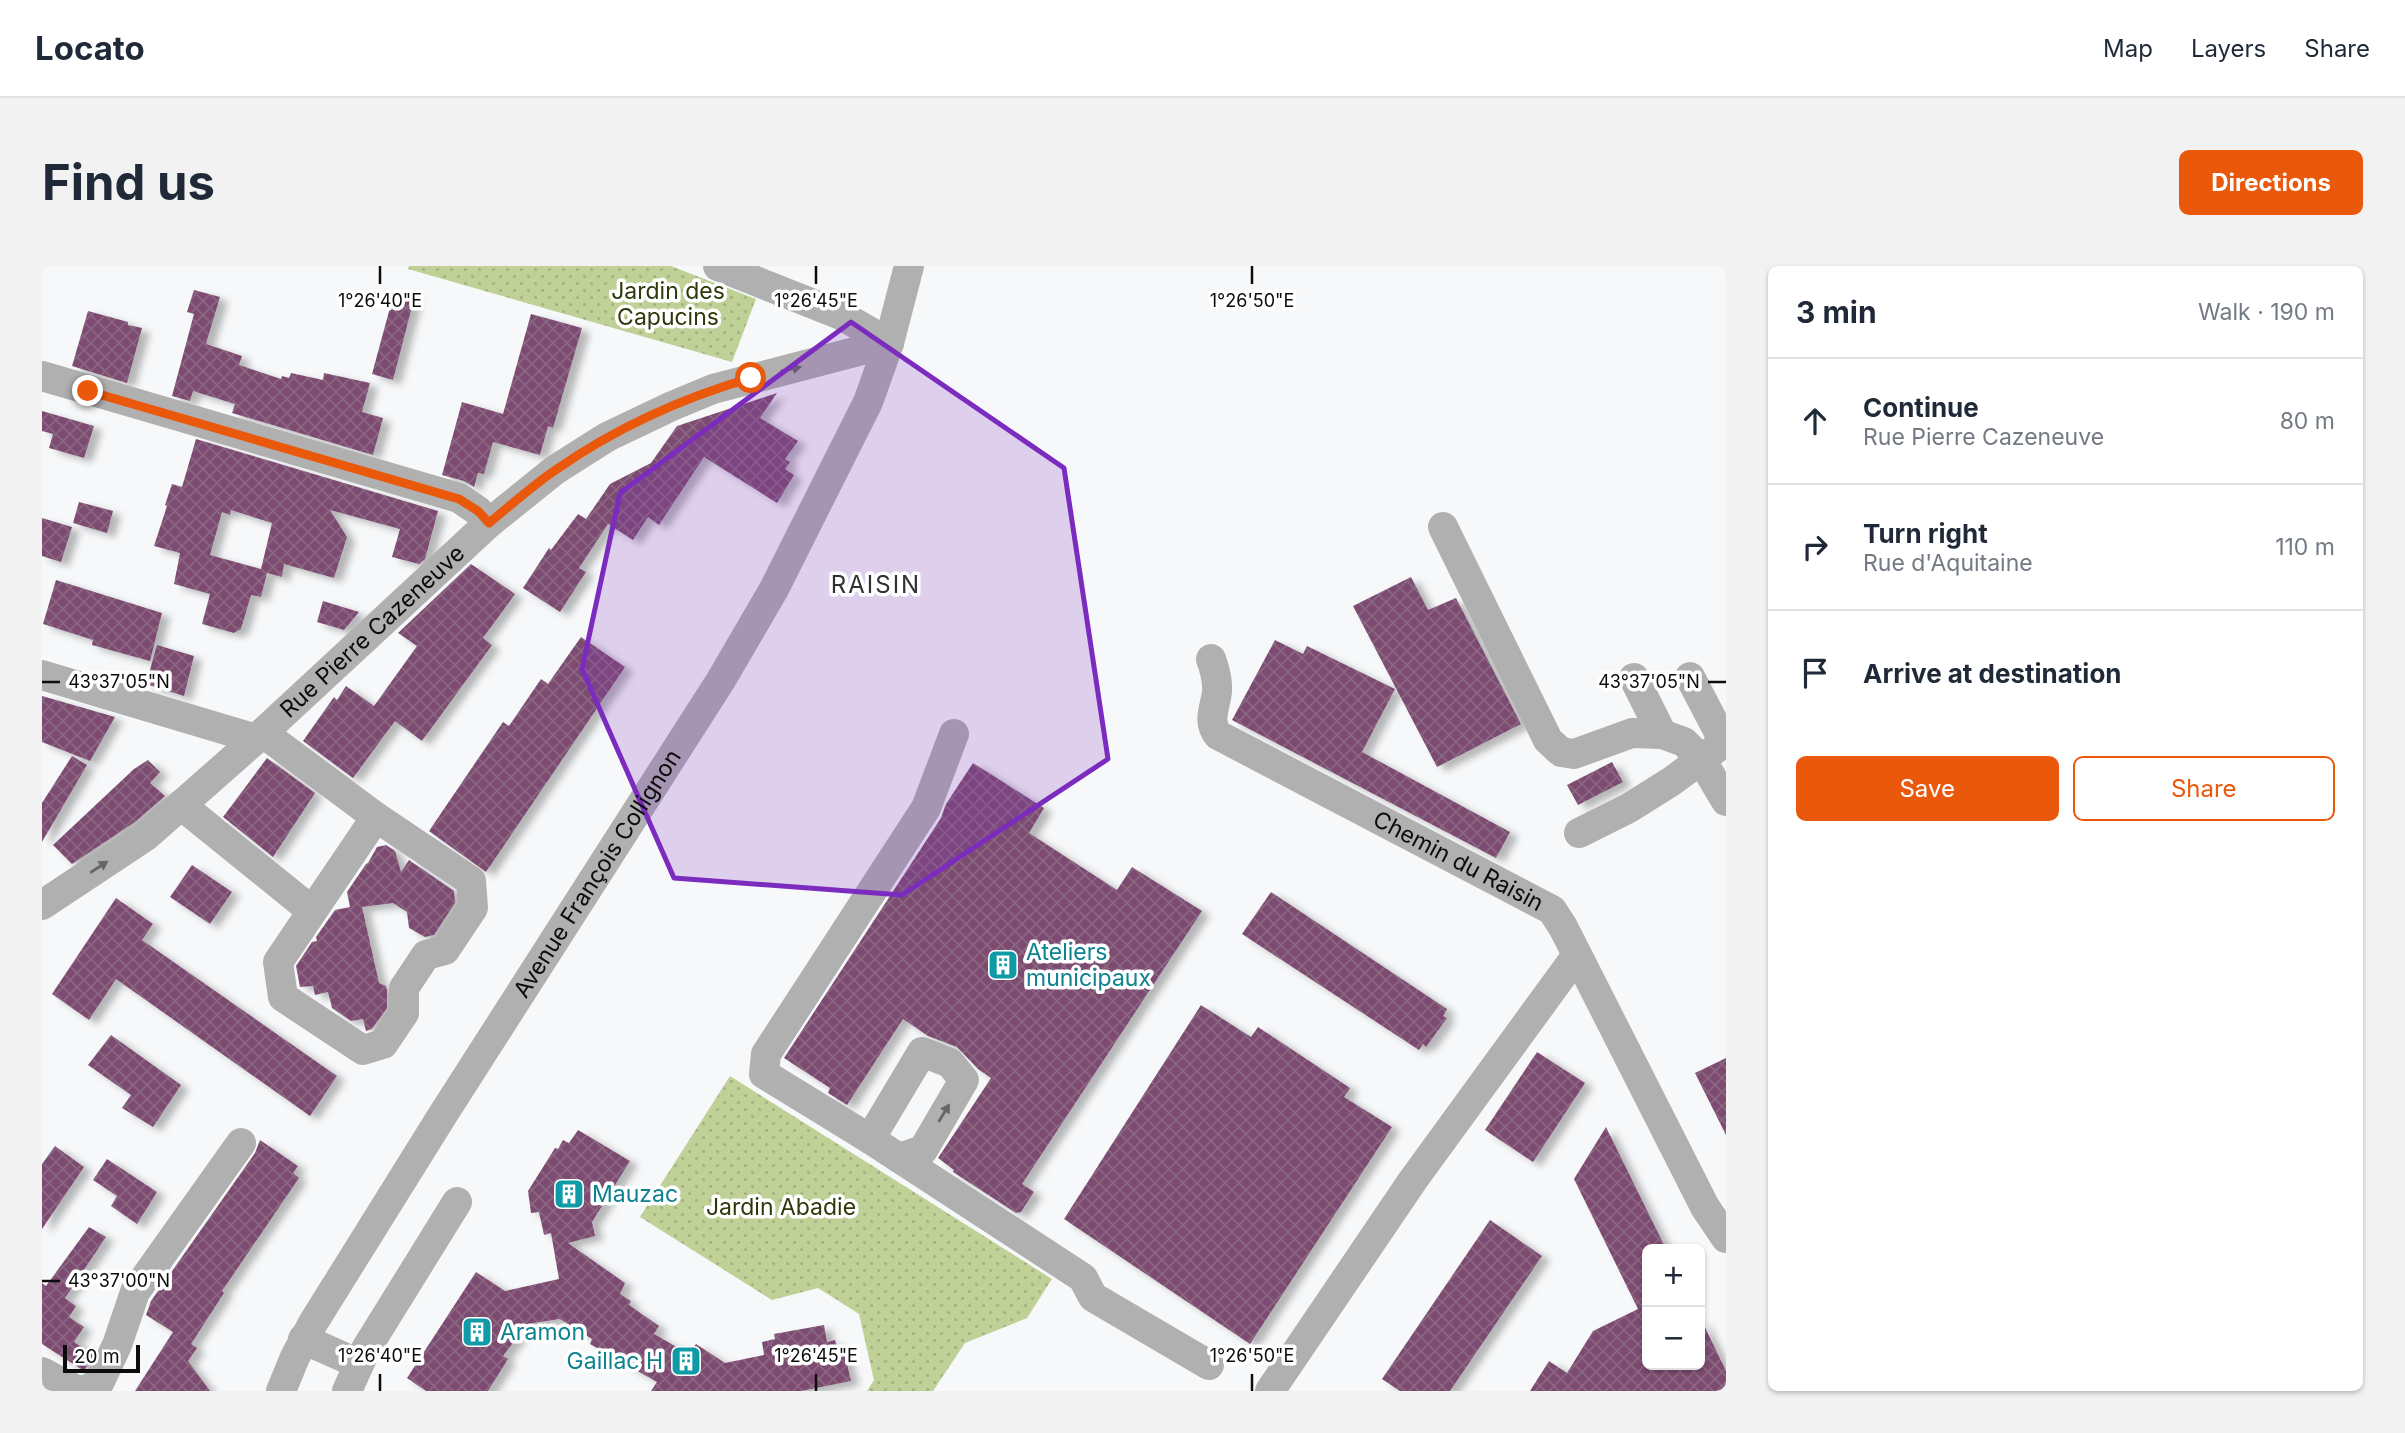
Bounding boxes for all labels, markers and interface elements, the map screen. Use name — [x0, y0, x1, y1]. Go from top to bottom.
text: Locato — [35, 28, 145, 68]
text: Map — [2103, 34, 2153, 63]
text: Layers — [2191, 34, 2266, 63]
text: Share — [2304, 34, 2370, 63]
button: Directions — [2179, 150, 2363, 215]
text: Find us — [42, 153, 215, 212]
park label: Jardin des Capucins — [611, 277, 725, 331]
text: 1°26'40"E — [338, 290, 422, 311]
text: 1°26'45"E — [774, 290, 858, 311]
text: 1°26'50"E — [1210, 290, 1294, 311]
text: 3 min — [1796, 294, 1877, 330]
text: Walk · 190 m — [2198, 298, 2335, 326]
route start — [735, 362, 766, 393]
one-way arrow — [780, 363, 802, 374]
route end — [72, 375, 103, 406]
text: Continue — [1863, 392, 1979, 423]
icon: ahead — [1796, 402, 1834, 440]
text: 80 m — [2280, 407, 2335, 435]
text: Rue Pierre Cazeneuve — [1863, 423, 2104, 451]
text: Turn right — [1863, 518, 1988, 549]
icon: right — [1796, 528, 1834, 566]
text: 110 m — [2275, 533, 2335, 561]
street label: Rue Pierre Cazeneuve — [274, 539, 470, 724]
text: Rue d'Aquitaine — [1863, 549, 2033, 577]
district label: RAISIN — [831, 570, 921, 599]
icon: arrive — [1796, 654, 1834, 692]
text: Arrive at destination — [1863, 658, 2122, 689]
text: 43°37'05"N — [68, 671, 170, 692]
text: 43°37'05"N — [1598, 671, 1700, 692]
street label: Avenue François Collignon — [507, 744, 687, 1003]
button: Save — [1796, 756, 2059, 821]
button: Share — [2073, 756, 2335, 821]
street label: Chemin du Raisin — [1369, 805, 1548, 917]
one-way arrow — [89, 861, 109, 874]
place label: Ateliers municipaux — [1026, 938, 1151, 992]
building icon: Ateliers municipaux — [986, 948, 1020, 982]
one-way arrow — [938, 1104, 951, 1123]
building icon: Mauzac — [552, 1177, 586, 1211]
place label: Mauzac — [592, 1180, 678, 1208]
park label: Jardin Abadie — [706, 1193, 856, 1221]
map controls — [1642, 1244, 1705, 1370]
button: + — [1642, 1244, 1705, 1307]
text: 43°37'00"N — [68, 1270, 170, 1291]
button: − — [1642, 1307, 1705, 1370]
building icon: Aramon — [460, 1315, 494, 1349]
place label: Aramon — [500, 1318, 585, 1346]
scale bar — [63, 1342, 140, 1374]
building icon: Gaillac H — [669, 1344, 703, 1378]
text: 20 m — [74, 1345, 120, 1368]
text: 1°26'40"E — [338, 1345, 422, 1366]
text: 1°26'45"E — [774, 1345, 858, 1366]
text: 1°26'50"E — [1210, 1345, 1294, 1366]
place label: Gaillac H — [567, 1347, 663, 1375]

